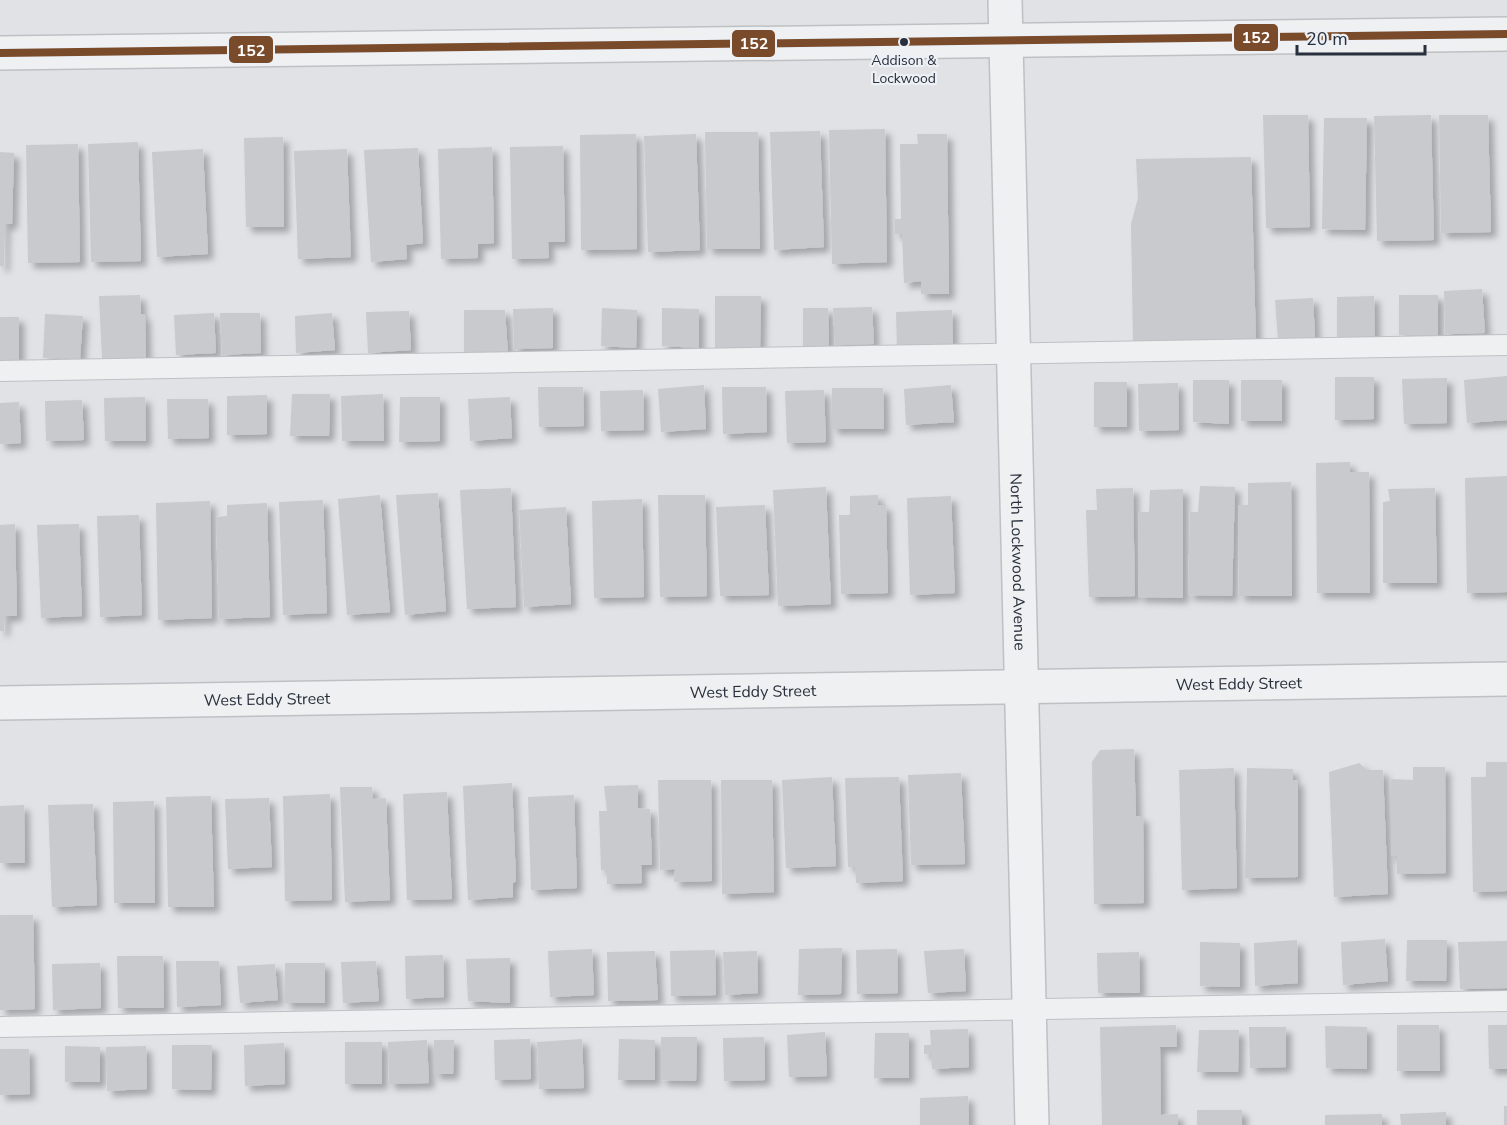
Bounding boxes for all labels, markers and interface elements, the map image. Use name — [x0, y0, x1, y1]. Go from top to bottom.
scale bar — [1297, 18, 1424, 56]
line badge: 152 — [1233, 23, 1279, 52]
text: 152 — [1242, 27, 1270, 49]
text: 20 m — [1306, 27, 1348, 51]
line badge: 152 — [731, 29, 776, 58]
text: 152 — [740, 33, 768, 55]
line badge: 152 — [228, 35, 274, 64]
marker: Addison & Lockwood — [898, 36, 910, 48]
text: 152 — [237, 40, 265, 62]
place label: Addison & Lockwood — [871, 51, 937, 88]
street label: North Lockwood Avenue — [1004, 473, 1031, 651]
street label: West Eddy Street — [1175, 672, 1303, 696]
street label: West Eddy Street — [689, 680, 817, 704]
street label: West Eddy Street — [204, 688, 331, 712]

